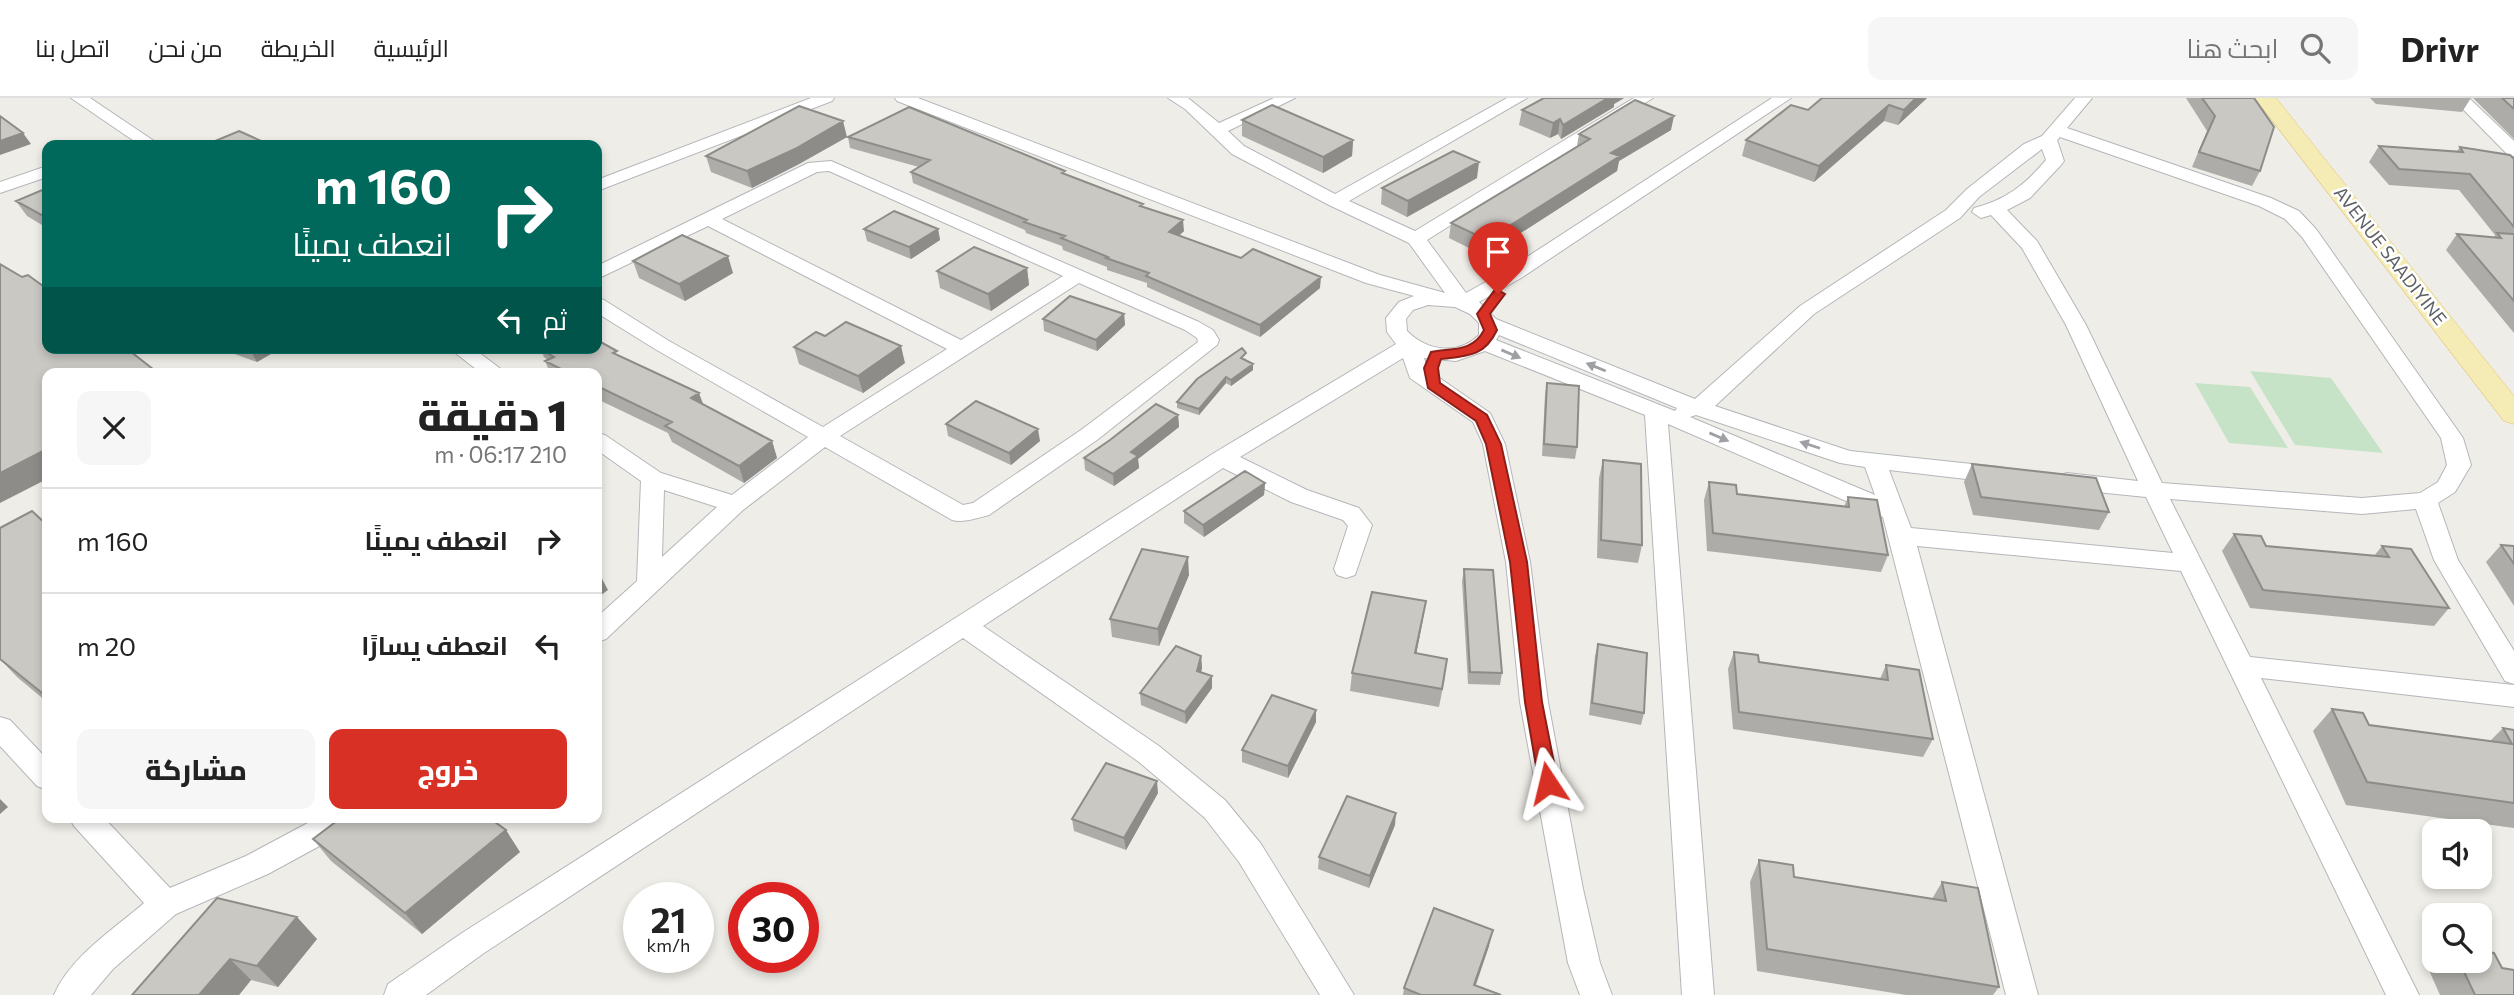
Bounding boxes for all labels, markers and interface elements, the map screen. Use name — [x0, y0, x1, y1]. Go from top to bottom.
search box — [1868, 17, 2358, 80]
text: Drivr — [2400, 28, 2479, 69]
icon: search — [2296, 29, 2334, 67]
text: ابحث هنا — [2187, 32, 2278, 63]
text: اتصل بنا — [35, 33, 110, 62]
text: من نحن — [148, 33, 223, 62]
text: الخريطة — [261, 33, 336, 62]
text: الرئيسية — [374, 33, 449, 62]
text: 160 m — [315, 154, 452, 214]
icon: right — [476, 168, 567, 259]
street label: AVENUE SAADIYINE — [2330, 182, 2452, 329]
pin — [1468, 222, 1528, 294]
text: انعطف يمينًا — [292, 223, 452, 263]
icon: arrive — [1479, 233, 1517, 271]
icon: left — [491, 301, 529, 339]
text: ثم — [543, 304, 567, 335]
one-way arrow — [1501, 349, 1522, 360]
one-way arrow — [1586, 361, 1607, 372]
text: 1 دقيقة — [417, 388, 567, 440]
button: close — [77, 391, 151, 465]
one-way arrow — [1709, 432, 1730, 443]
text: 210 m · 06:17 — [434, 440, 567, 468]
one-way arrow — [1799, 440, 1820, 450]
icon: right — [529, 522, 567, 560]
text: انعطف يمينًا — [364, 524, 508, 555]
text: 160 m — [77, 525, 149, 556]
icon: left — [529, 627, 567, 665]
text: انعطف يسارًا — [361, 629, 508, 660]
text: 20 m — [77, 630, 136, 661]
button: مشاركة — [77, 729, 315, 809]
button: خروج — [329, 729, 567, 809]
position arrow — [1511, 746, 1585, 820]
map controls — [2422, 819, 2492, 973]
button: sound — [2422, 819, 2492, 889]
speed limit sign: 30 — [728, 882, 819, 973]
text: 21 — [651, 897, 686, 940]
button: search — [2422, 903, 2492, 973]
text: km/h — [647, 934, 690, 956]

